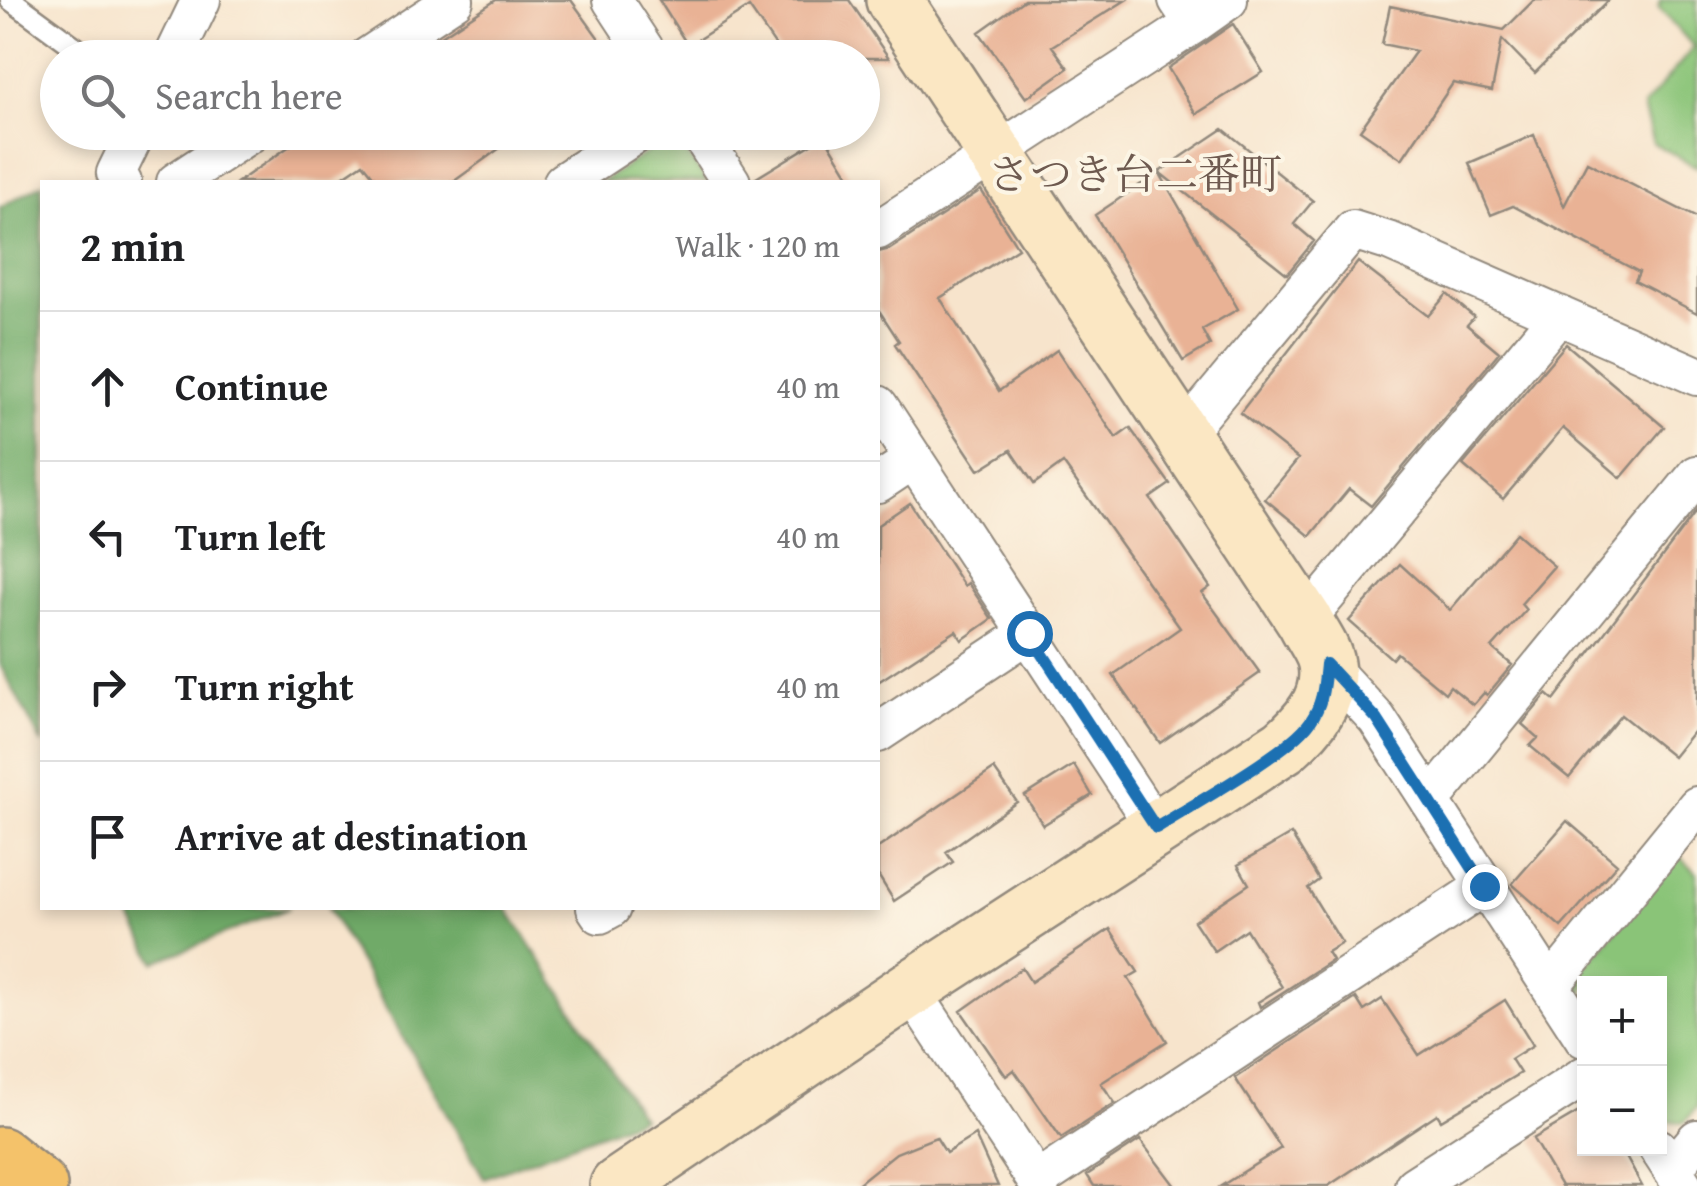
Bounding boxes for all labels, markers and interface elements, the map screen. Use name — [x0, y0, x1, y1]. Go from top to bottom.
search box — [40, 40, 880, 150]
text: Search here — [155, 67, 343, 123]
icon: search — [75, 68, 130, 123]
district label: さつき台二番町 — [988, 143, 1282, 204]
text: 2 min — [80, 215, 185, 276]
text: Walk · 120 m — [675, 222, 840, 269]
text: Continue — [175, 358, 328, 414]
icon: ahead — [80, 359, 135, 414]
text: 40 m — [776, 363, 840, 410]
text: Turn left — [175, 508, 326, 564]
icon: left — [80, 509, 135, 564]
text: 40 m — [776, 513, 840, 560]
route start — [1007, 611, 1053, 657]
text: Turn right — [175, 658, 354, 714]
icon: right — [80, 659, 135, 714]
text: 40 m — [776, 663, 840, 710]
text: Arrive at destination — [175, 808, 528, 864]
icon: arrive — [80, 809, 135, 864]
route end — [1462, 864, 1508, 910]
map controls — [1577, 976, 1667, 1156]
button: + — [1577, 976, 1667, 1066]
button: − — [1577, 1066, 1667, 1156]

